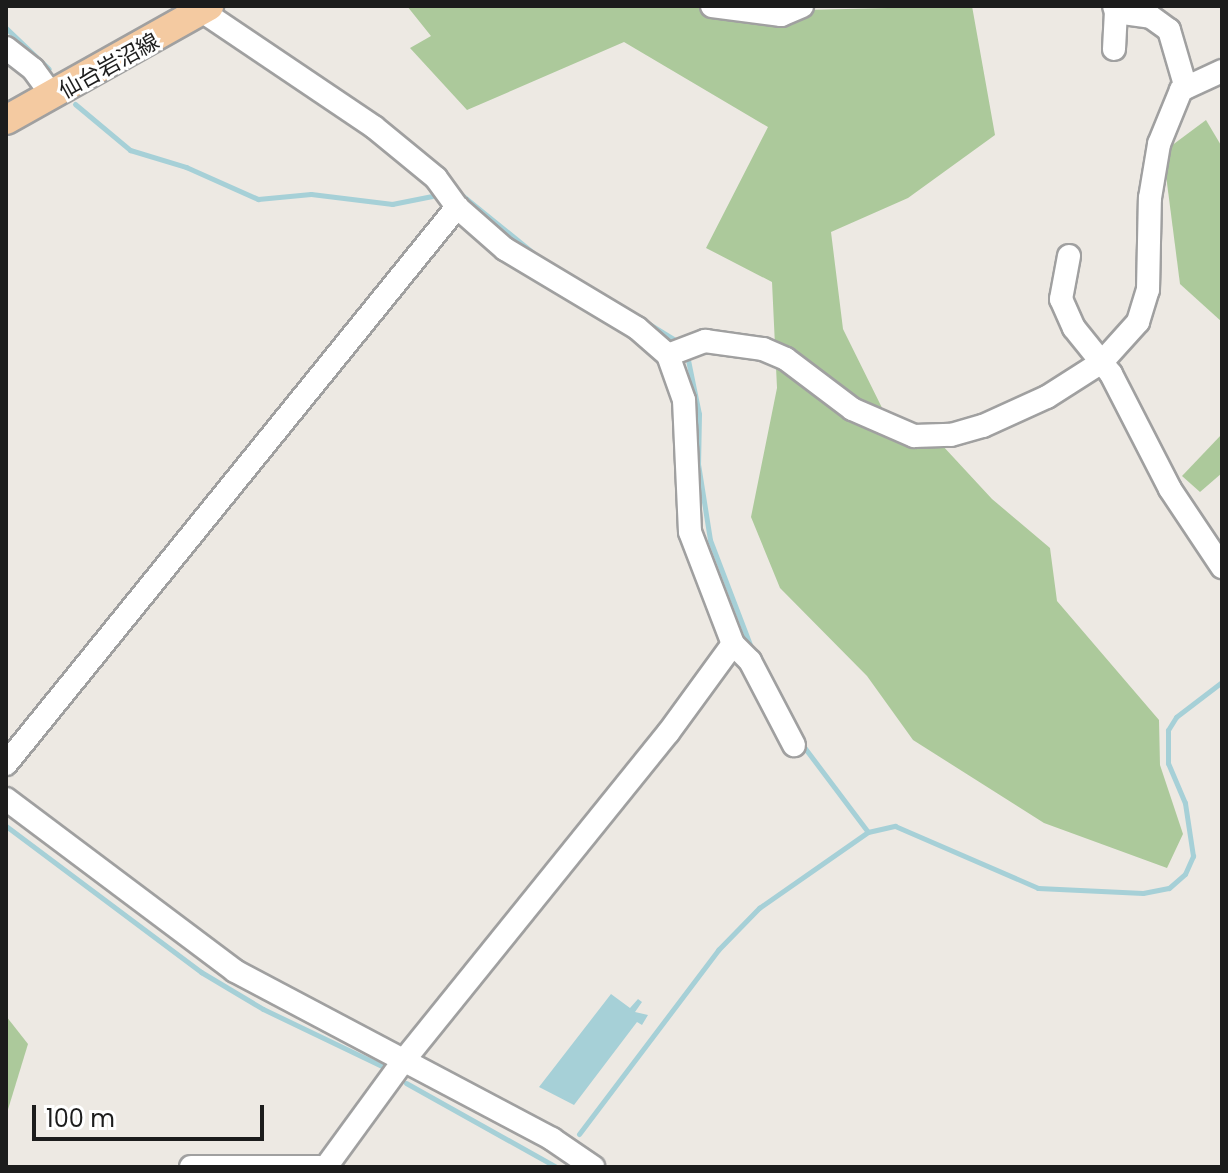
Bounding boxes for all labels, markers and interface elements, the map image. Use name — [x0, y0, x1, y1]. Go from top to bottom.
street label: 仙台岩沼線 — [54, 28, 164, 104]
scale bar — [36, 1089, 268, 1139]
text: 100 m — [46, 1102, 115, 1135]

